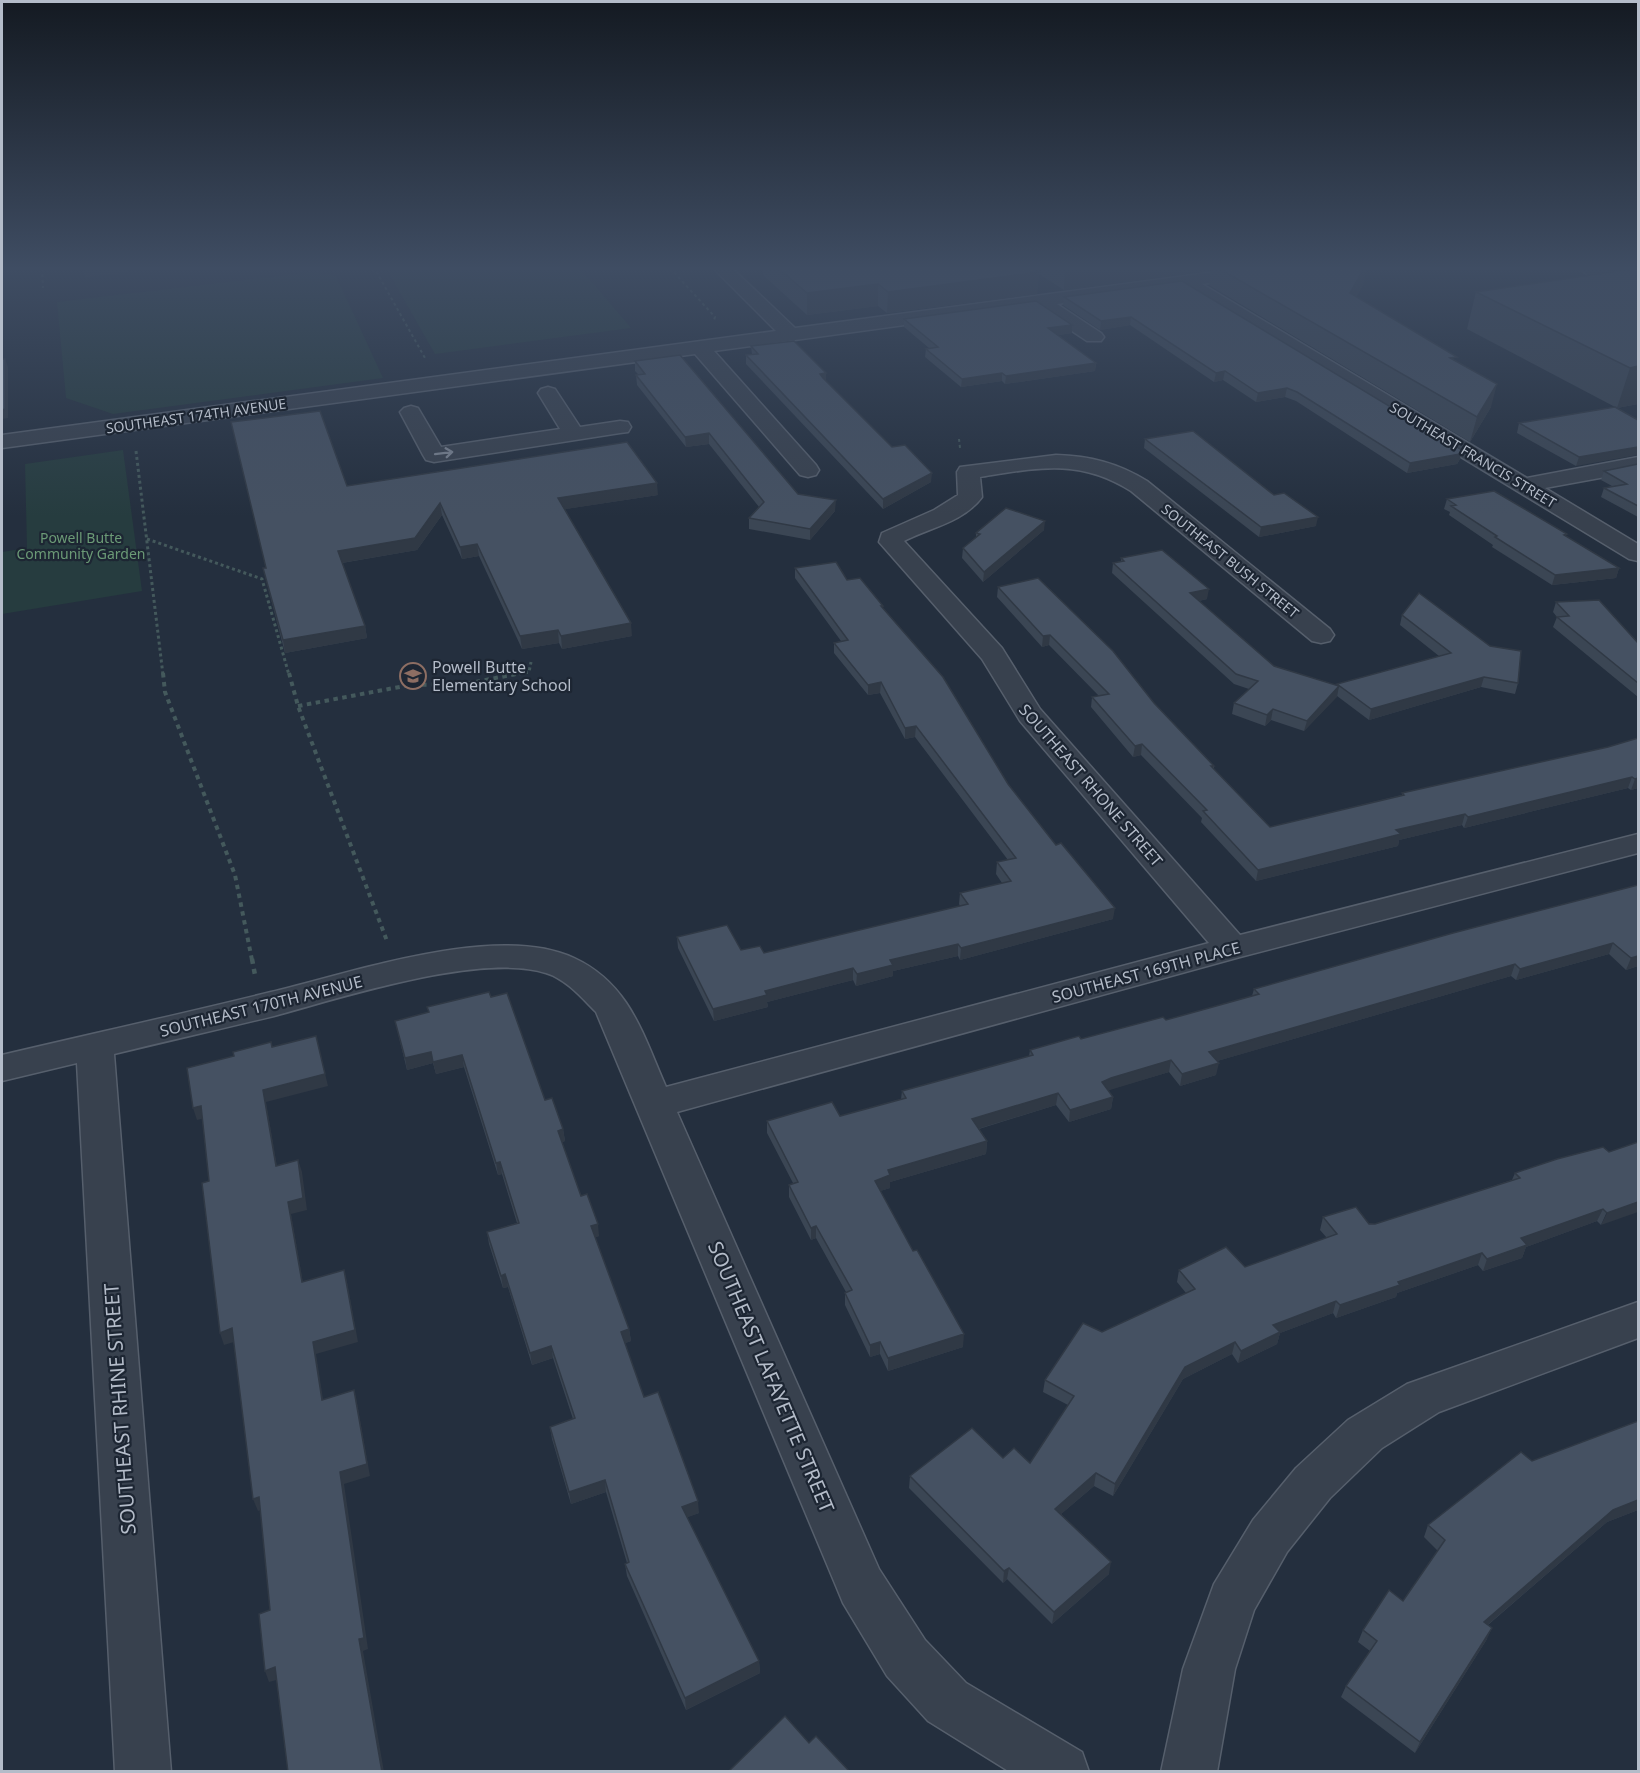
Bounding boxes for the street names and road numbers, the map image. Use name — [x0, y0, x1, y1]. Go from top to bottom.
street label: SOUTHEAST 174TH AVENUE — [105, 393, 287, 438]
street label: SOUTHEAST FRANCIS STREET — [1387, 397, 1560, 512]
street label: SOUTHEAST BUSH STREET — [1158, 499, 1303, 622]
street label: SOUTHEAST RHONE STREET — [1014, 699, 1168, 871]
street label: SOUTHEAST 169TH PLACE — [1049, 936, 1243, 1008]
street label: SOUTHEAST 170TH AVENUE — [157, 970, 365, 1042]
street label: SOUTHEAST LAFAYETTE STREET — [702, 1237, 841, 1517]
street label: SOUTHEAST RHINE STREET — [97, 1282, 142, 1536]

